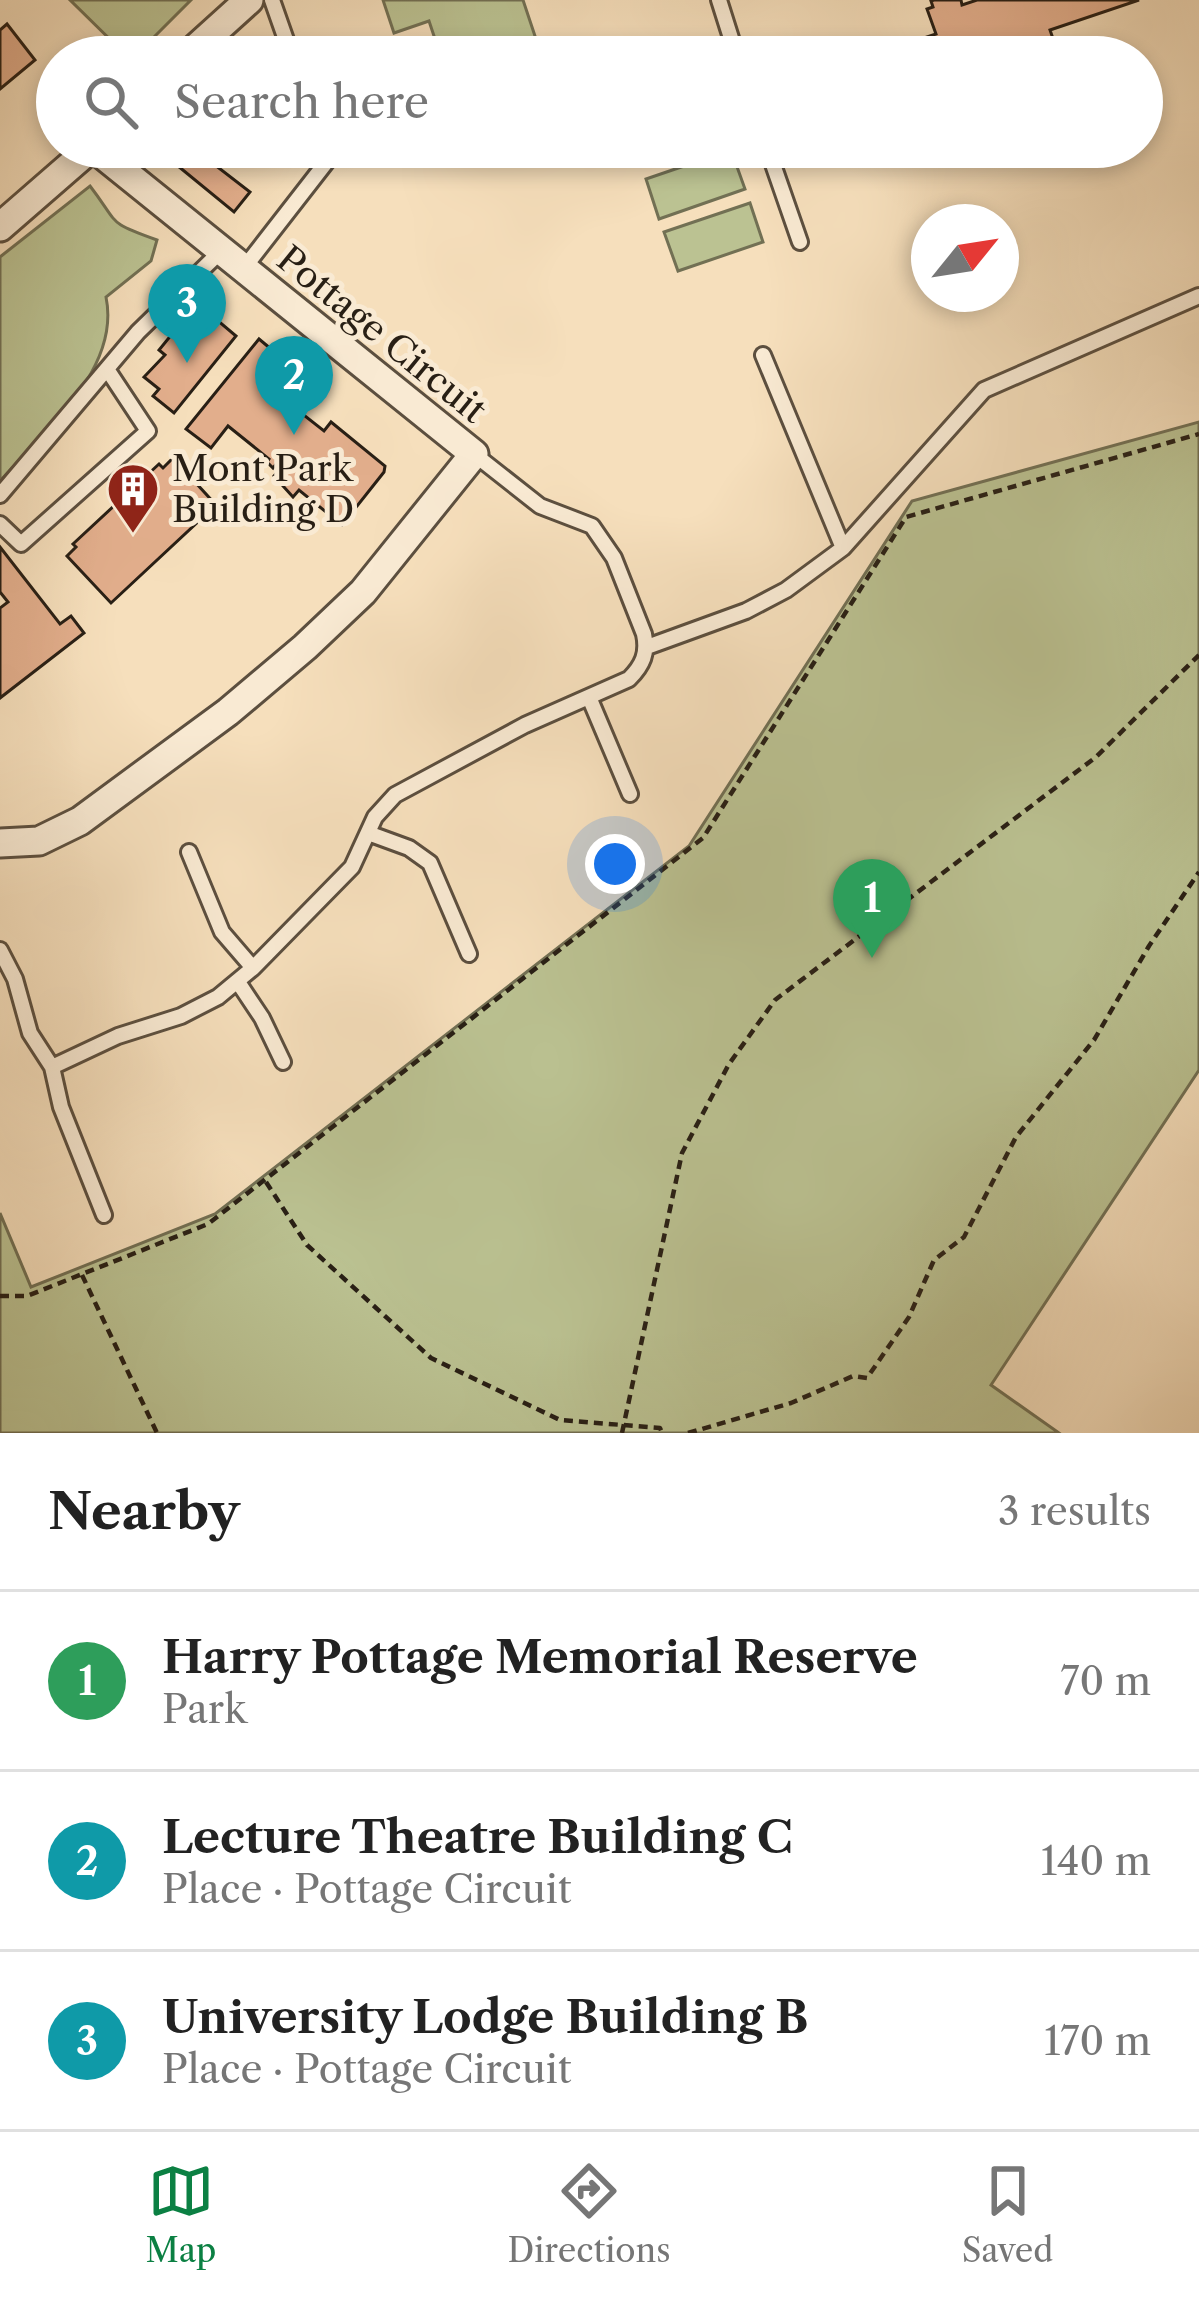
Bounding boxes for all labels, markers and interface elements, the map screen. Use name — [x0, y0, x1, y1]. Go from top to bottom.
search box — [36, 36, 1163, 168]
icon: search — [78, 69, 144, 135]
text: Search here — [174, 74, 429, 130]
north arrow — [911, 204, 1019, 312]
street label: Pottage Circuit — [269, 236, 496, 432]
pin: 3 — [148, 264, 226, 363]
pin: 2 — [255, 336, 333, 435]
place label: Mont Park Building D — [172, 446, 355, 531]
building icon: Mont Park Building D — [105, 461, 161, 535]
your location — [585, 834, 645, 894]
pin: 1 — [833, 859, 911, 958]
text: Nearby — [48, 1480, 240, 1542]
text: 3 results — [998, 1487, 1151, 1535]
text: Harry Pottage Memorial Reserve — [162, 1629, 918, 1685]
text: 1 — [78, 1657, 96, 1705]
text: 70 m — [1060, 1657, 1151, 1705]
text: Park — [162, 1685, 247, 1733]
text: Lecture Theatre Building C — [162, 1809, 793, 1865]
text: 2 — [75, 1837, 99, 1885]
text: 140 m — [1041, 1837, 1151, 1885]
text: Place · Pottage Circuit — [162, 1865, 571, 1913]
text: University Lodge Building B — [162, 1989, 808, 2045]
text: 3 — [76, 2017, 98, 2065]
text: 170 m — [1044, 2017, 1151, 2065]
text: Place · Pottage Circuit — [162, 2045, 571, 2093]
tab: Map — [146, 2158, 216, 2271]
tab: Directions — [508, 2158, 671, 2271]
tab: Saved — [962, 2158, 1053, 2271]

